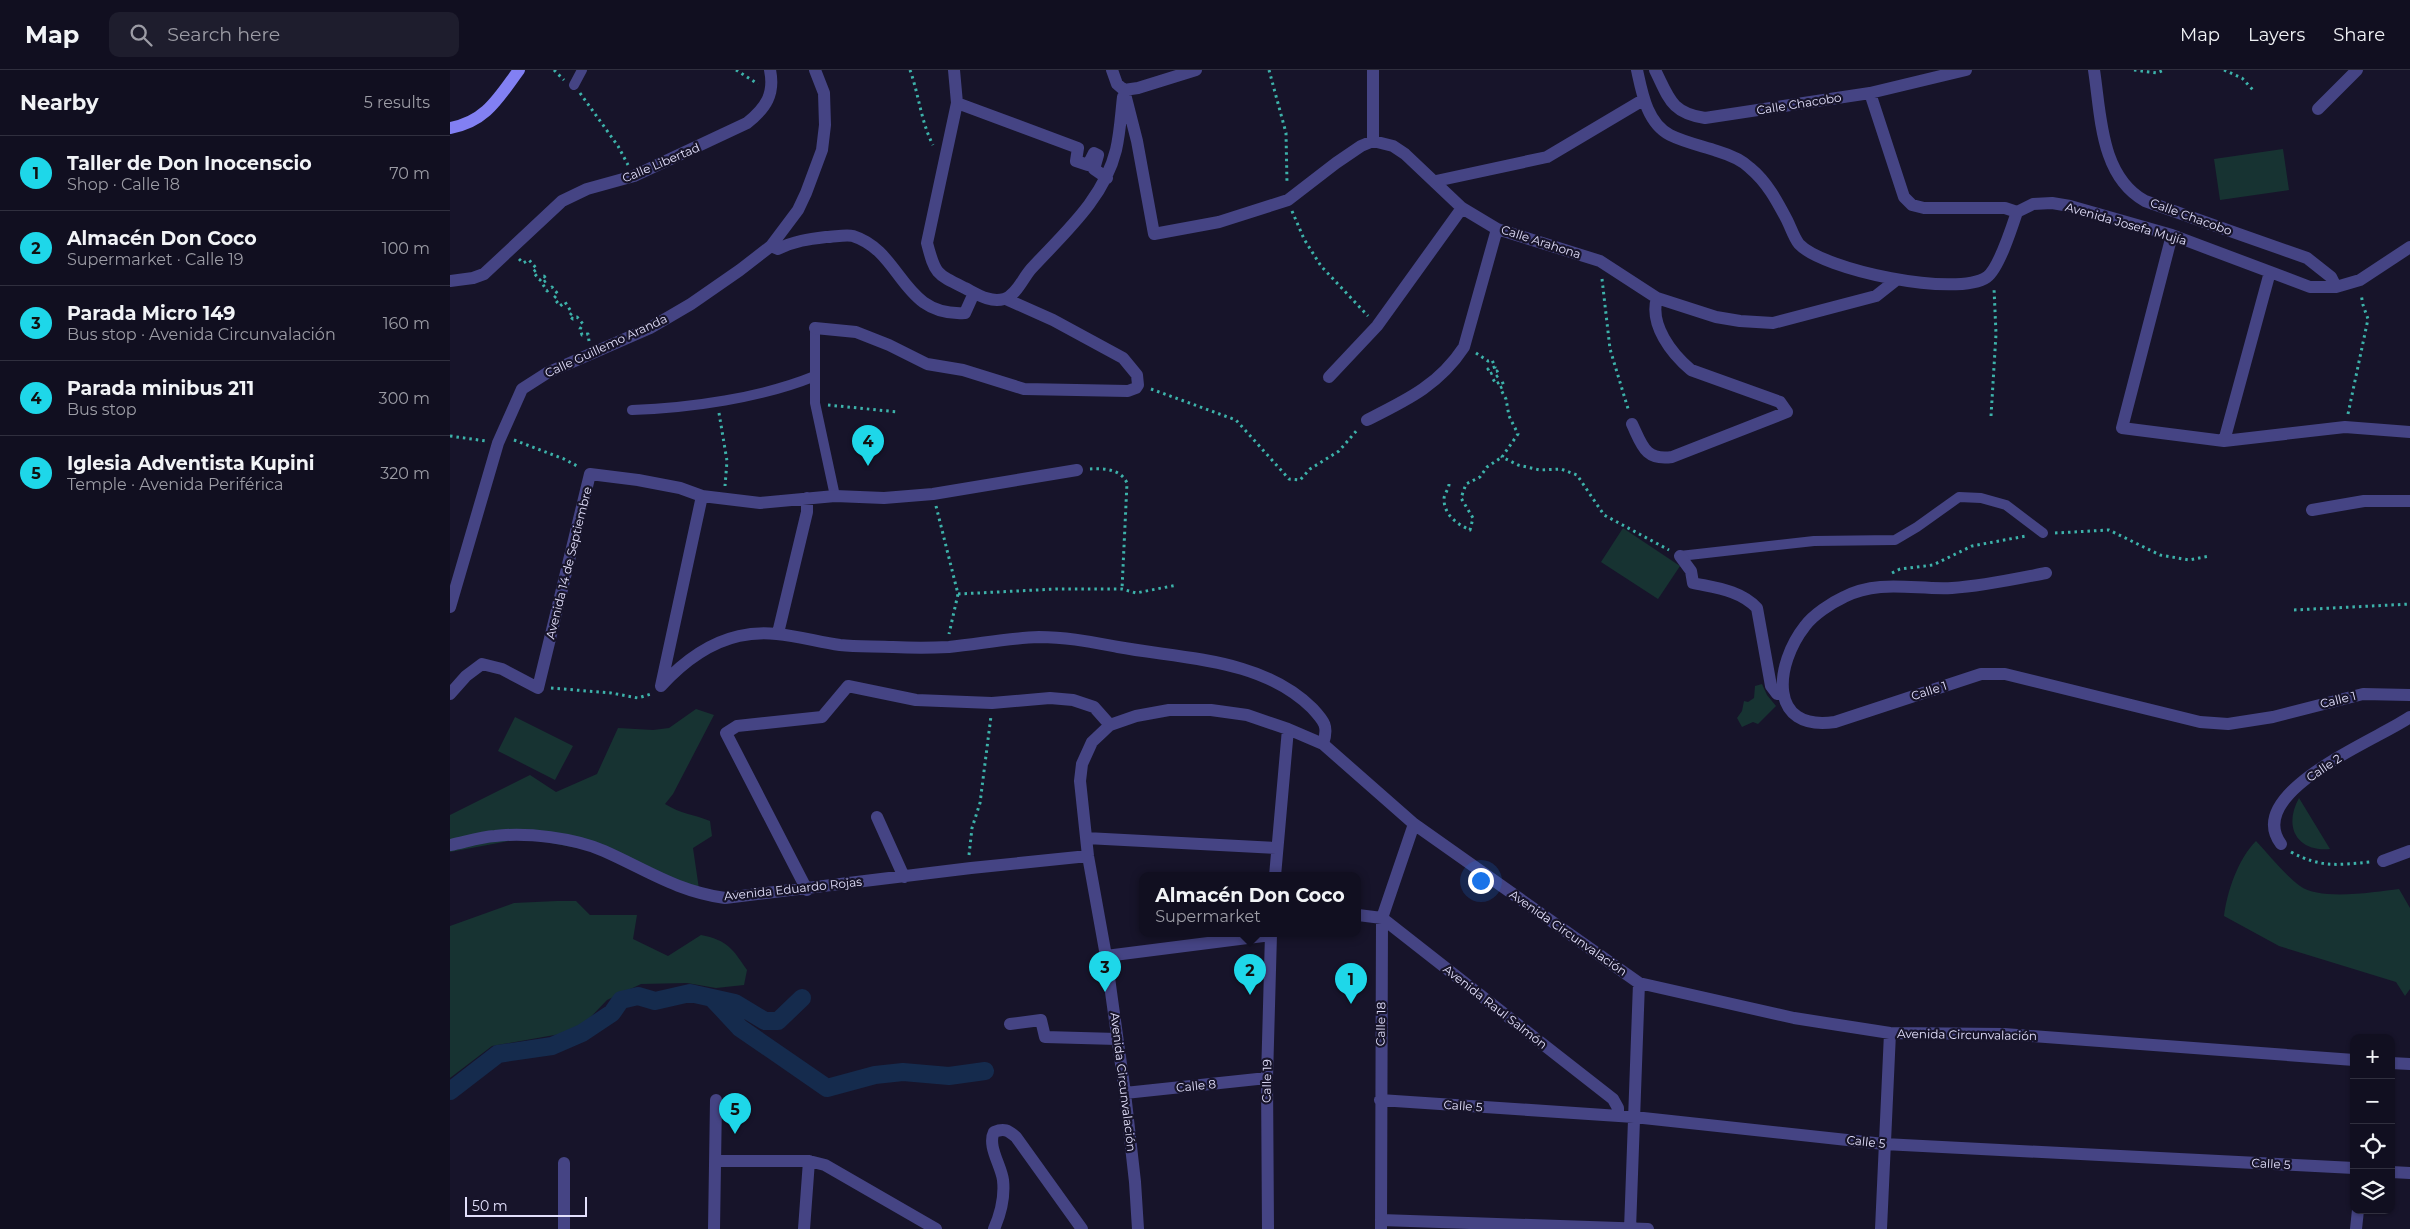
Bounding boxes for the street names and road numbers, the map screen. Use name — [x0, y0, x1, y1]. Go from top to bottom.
street label: Calle Chacobo — [1755, 89, 1843, 118]
street label: Calle Libertad — [620, 139, 702, 186]
street label: Calle Chacobo — [2148, 195, 2234, 238]
street label: Avenida Josefa Mujía — [2064, 199, 2189, 248]
street label: Calle Arahona — [1499, 222, 1583, 262]
street label: Calle Guillemo Aranda — [542, 311, 669, 381]
street label: Avenida 14 de Septiembre — [542, 485, 595, 641]
street label: Calle 1 — [1909, 678, 1949, 703]
street label: Calle 1 — [2318, 688, 2357, 711]
street label: Calle 2 — [2303, 750, 2344, 785]
street label: Avenida Eduardo Rojas — [723, 874, 863, 903]
street label: Avenida Circunvalación — [1507, 886, 1630, 979]
street label: Avenida Raul Salmón — [1440, 961, 1550, 1052]
street label: Calle 18 — [1373, 1001, 1388, 1046]
street label: Avenida Circunvalación — [1108, 1012, 1139, 1152]
street label: Avenida Circunvalación — [1897, 1026, 2037, 1043]
street label: Calle 19 — [1259, 1059, 1274, 1103]
street label: Calle 8 — [1175, 1076, 1217, 1095]
street label: Calle 5 — [1443, 1097, 1483, 1114]
street label: Calle 5 — [1846, 1132, 1887, 1151]
street label: Calle 5 — [2251, 1155, 2291, 1172]

